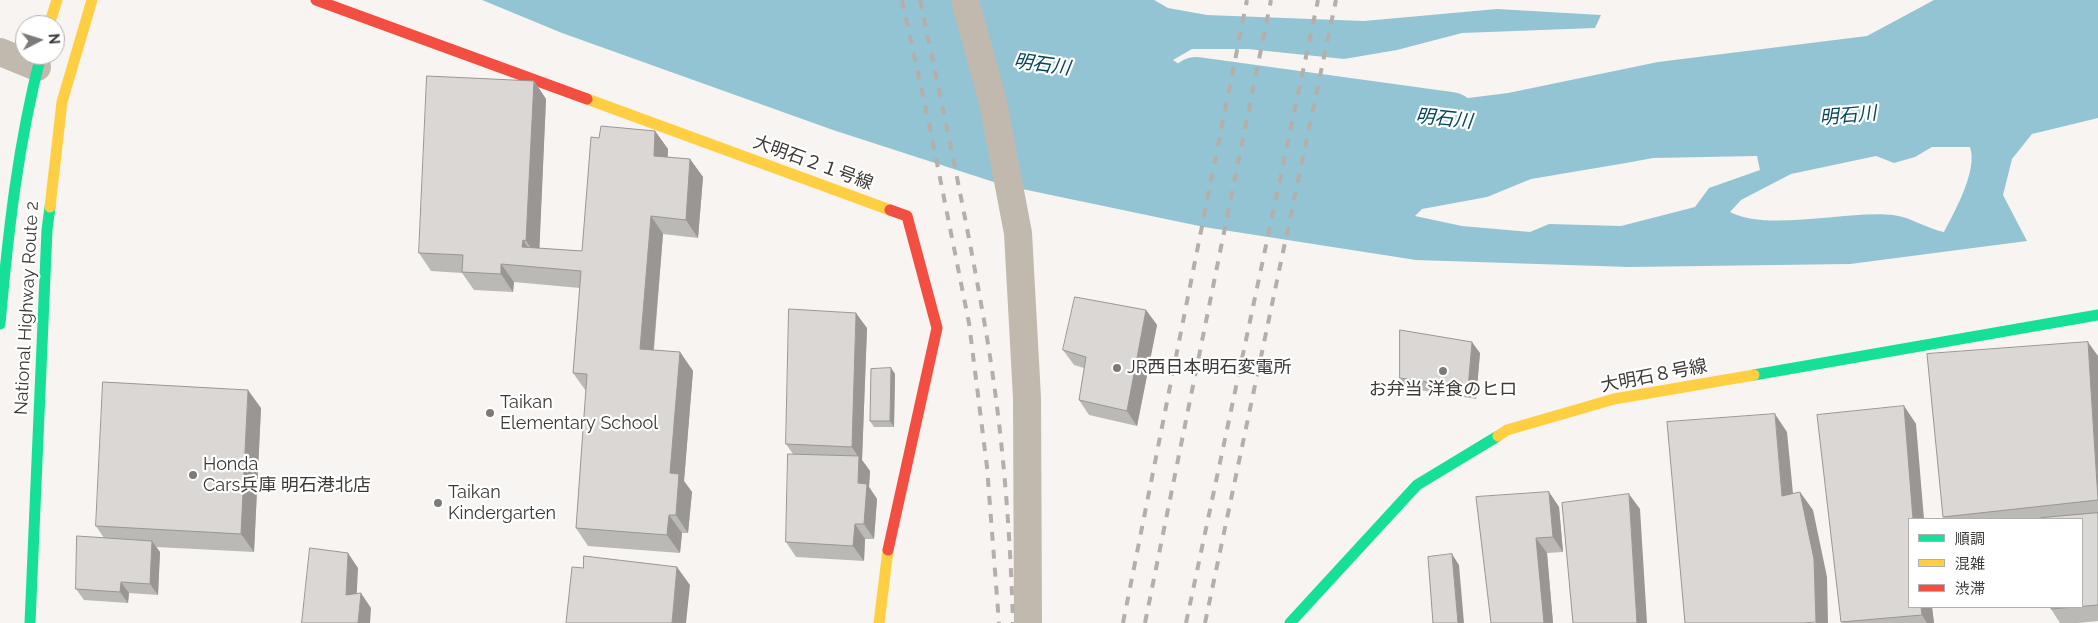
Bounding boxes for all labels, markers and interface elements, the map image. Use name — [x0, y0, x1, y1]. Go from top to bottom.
north arrow — [15, 15, 65, 65]
text: N — [46, 33, 62, 45]
water label: 明石川 — [1012, 50, 1072, 80]
water label: 明石川 — [1819, 102, 1877, 130]
water label: 明石川 — [1414, 105, 1474, 133]
street label: 大明石２１号線 — [750, 131, 876, 195]
street label: National Highway Route 2 — [11, 201, 43, 415]
street label: 大明石８号線 — [1599, 355, 1709, 397]
place label: JR西日本明石変電所 — [1127, 357, 1291, 379]
marker: JR西日本明石変電所 — [1111, 362, 1123, 374]
marker: お弁当 洋食のヒロ — [1437, 365, 1449, 377]
place label: お弁当 洋食のヒロ — [1369, 379, 1517, 401]
place label: Taikan Elementary School — [500, 392, 658, 434]
marker: Taikan Elementary School — [484, 407, 496, 419]
place label: Honda Cars兵庫 明石港北店 — [203, 454, 371, 496]
marker: Honda Cars兵庫 明石港北店 — [187, 469, 199, 481]
place label: Taikan Kindergarten — [448, 482, 556, 524]
marker: Taikan Kindergarten — [432, 497, 444, 509]
legend — [1908, 518, 2083, 608]
text: 順調 — [1955, 530, 1985, 548]
text: 混雑 — [1955, 555, 1985, 573]
text: 渋滞 — [1955, 580, 1985, 598]

